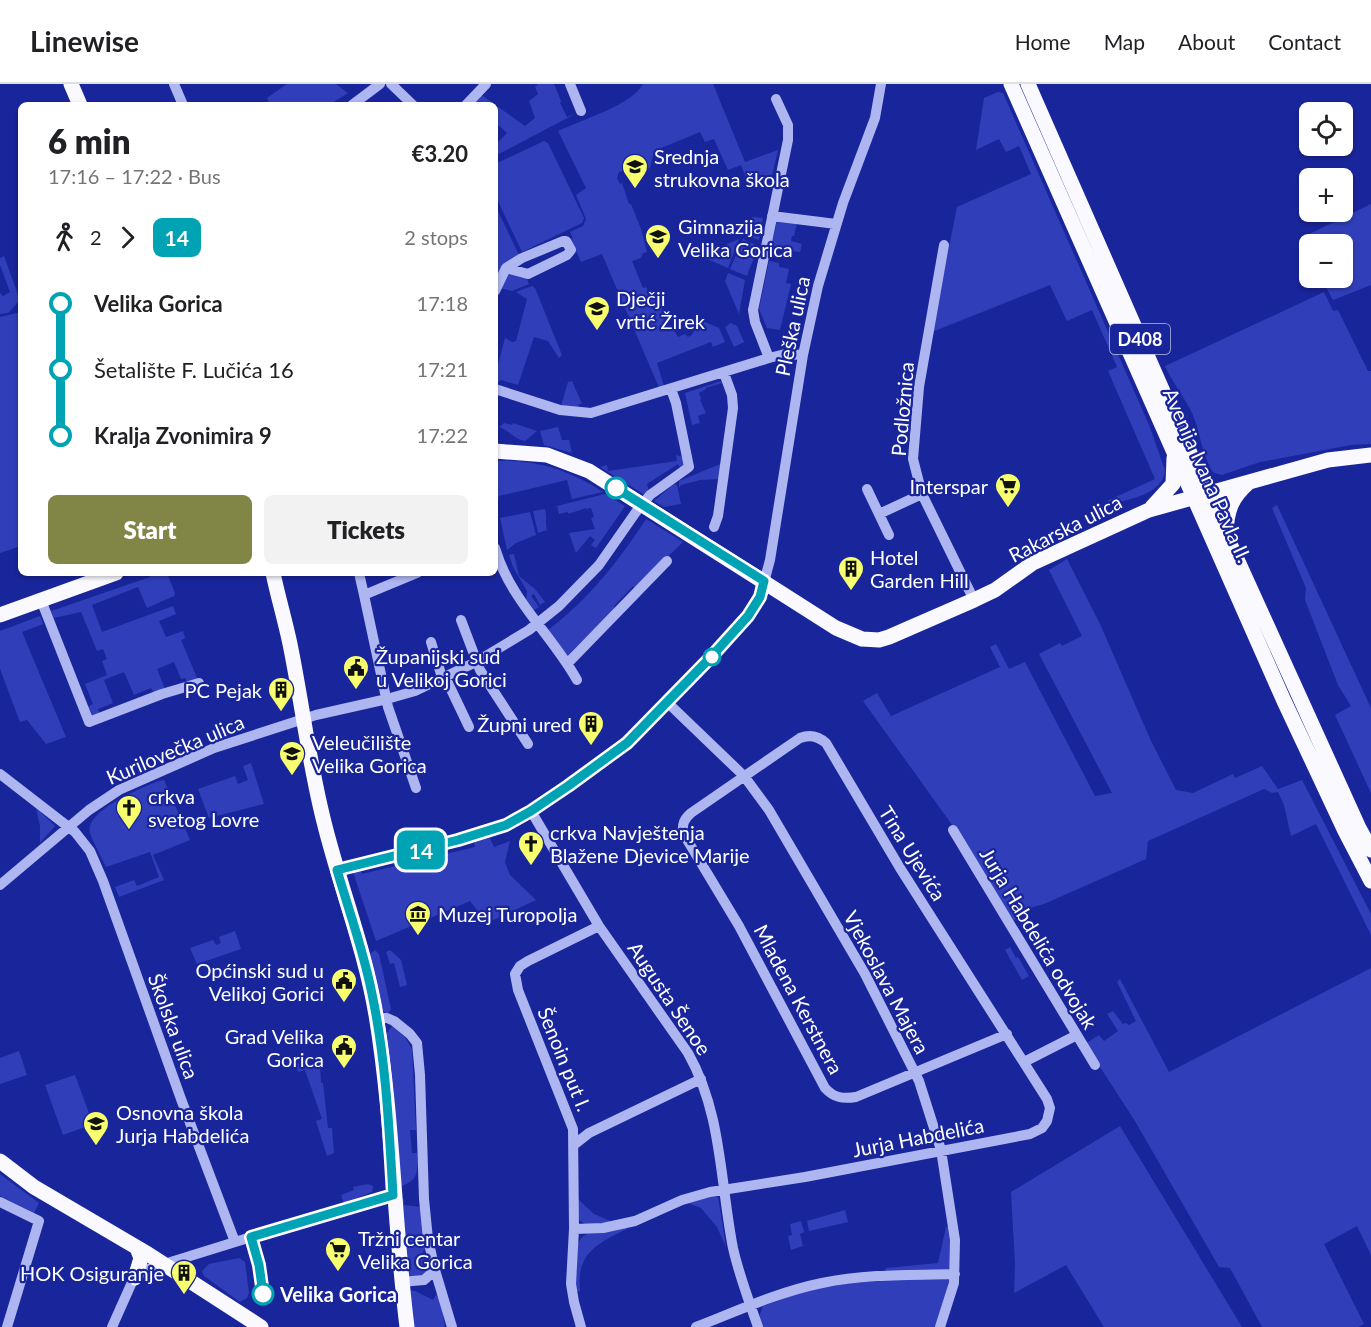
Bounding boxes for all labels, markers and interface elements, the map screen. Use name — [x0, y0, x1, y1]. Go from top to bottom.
text: Linewise — [30, 24, 139, 58]
text: Home — [1015, 29, 1071, 54]
text: Map — [1104, 29, 1145, 54]
text: About — [1178, 29, 1235, 54]
text: Contact — [1268, 29, 1341, 54]
map controls — [1299, 102, 1353, 288]
button: locate — [1299, 102, 1353, 156]
text: 6 min — [48, 121, 130, 161]
text: €3.20 — [412, 140, 468, 167]
place label: Srednja strukovna škola — [654, 144, 790, 191]
school or university icon: Srednja strukovna škola — [620, 152, 650, 190]
text: 17:16 – 17:22 · Bus — [48, 164, 221, 188]
button: + — [1299, 168, 1353, 222]
place label: Gimnazija Velika Gorica — [678, 214, 793, 261]
icon: walk — [48, 221, 81, 254]
icon: forward — [111, 221, 144, 254]
school or university icon: Gimnazija Velika Gorica — [643, 222, 673, 260]
text: 2 — [90, 225, 102, 249]
text: 14 — [165, 225, 189, 250]
text: 2 stops — [404, 225, 468, 249]
button: − — [1299, 234, 1353, 288]
street label: Pleška ulica — [770, 274, 814, 378]
place label: Dječji vrtić Žirek — [616, 286, 706, 333]
text: Velika Gorica — [94, 290, 223, 317]
text: 17:18 — [417, 291, 468, 315]
school or university icon: Dječji vrtić Žirek — [582, 294, 612, 332]
road number: D408 — [1110, 324, 1170, 354]
text: Šetalište F. Lučića 16 — [94, 356, 294, 383]
text: 17:21 — [417, 357, 468, 381]
street label: Podložnica — [886, 361, 918, 457]
street label: Avenija Ivana Pavla II. — [1159, 384, 1257, 566]
text: Kralja Zvonimira 9 — [94, 422, 272, 449]
text: 17:22 — [417, 423, 468, 447]
supermarket icon: Interspar — [993, 471, 1023, 509]
place label: Interspar — [910, 474, 989, 498]
unlabelled marker — [605, 477, 627, 499]
street label: Rakarska ulica — [1004, 489, 1126, 567]
button: Start — [48, 495, 252, 564]
button: Tickets — [264, 495, 468, 564]
place label: Hotel Garden Hill — [870, 545, 969, 592]
building icon: Hotel Garden Hill — [836, 554, 866, 592]
place label: Županijski sud u Velikoj Gorici — [376, 644, 507, 691]
unlabelled marker — [703, 648, 721, 666]
public building icon: Županijski sud u Velikoj Gorici — [341, 653, 371, 691]
building icon: PC Pejak — [266, 675, 296, 713]
place label: PC Pejak — [185, 678, 263, 702]
street label: Kurilovečka ulica — [103, 709, 247, 789]
building icon: Župni ured — [576, 709, 606, 747]
place label: Župni ured — [477, 712, 572, 736]
place label: Veleučilište Velika Gorica — [312, 730, 427, 777]
school or university icon: Veleučilište Velika Gorica — [277, 739, 307, 777]
place label: crkva svetog Lovre — [148, 784, 259, 831]
church icon: crkva svetog Lovre — [114, 793, 144, 831]
street label: Tina Ujevića — [874, 801, 952, 905]
place label: crkva Navještenja Blažene Djevice Marije — [550, 820, 750, 867]
church icon: crkva Navještenja Blažene Djevice Marije — [516, 829, 546, 867]
line badge: 14 — [394, 830, 448, 870]
text: 14 — [409, 838, 433, 863]
street label: Jurja Habdelića odvojak — [975, 843, 1103, 1034]
museum icon: Muzej Turopolja — [403, 899, 433, 937]
place label: Muzej Turopolja — [438, 902, 577, 926]
street label: Vjekoslava Majera — [839, 906, 935, 1058]
street label: Mladena Kerstnera — [749, 920, 849, 1078]
street label: Augusta Šenoe — [623, 937, 717, 1059]
place label: Općinski sud u Velikoj Gorici — [195, 958, 324, 1005]
public building icon: Općinski sud u Velikoj Gorici — [329, 966, 359, 1004]
street label: Školska ulica — [144, 970, 204, 1082]
street label: Šenoin put I. — [533, 1004, 597, 1114]
place label: Grad Velika Gorica — [225, 1024, 324, 1071]
public building icon: Grad Velika Gorica — [329, 1032, 359, 1070]
place label: Osnovna škola Jurja Habdelića — [116, 1100, 249, 1147]
school or university icon: Osnovna škola Jurja Habdelića — [81, 1109, 111, 1147]
street label: Jurja Habdelića — [850, 1112, 986, 1162]
place label: Tržni centar Velika Gorica — [358, 1226, 473, 1273]
supermarket icon: Tržni centar Velika Gorica — [323, 1235, 353, 1273]
building icon: HOK Osiguranje — [169, 1258, 199, 1296]
place label: HOK Osiguranje — [20, 1261, 164, 1285]
place label: Velika Gorica — [279, 1282, 397, 1306]
marker: Velika Gorica — [252, 1283, 274, 1305]

